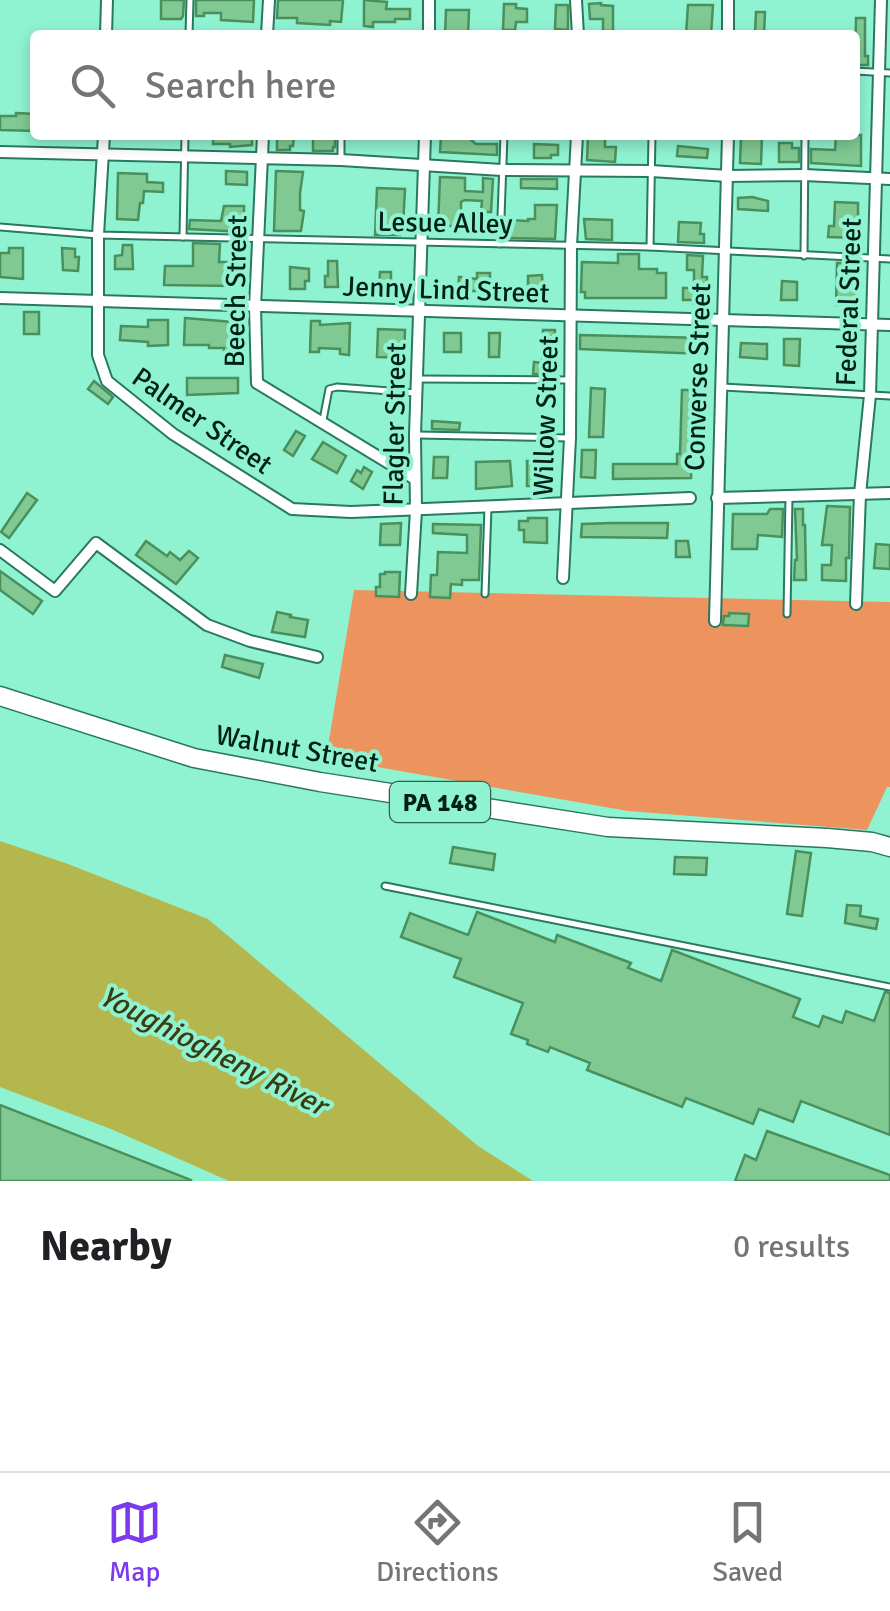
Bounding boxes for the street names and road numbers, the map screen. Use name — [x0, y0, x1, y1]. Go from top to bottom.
street label: Lesue Alley — [377, 205, 513, 241]
street label: Beech Street — [218, 214, 254, 368]
street label: Federal Street — [829, 217, 869, 387]
street label: Jenny Lind Street — [342, 269, 550, 311]
street label: Converse Street — [678, 282, 718, 472]
street label: Willow Street — [526, 335, 566, 497]
street label: Flagler Street — [377, 342, 413, 506]
street label: Palmer Street — [125, 360, 279, 482]
street label: Walnut Street — [213, 718, 381, 780]
road number: PA 148 — [390, 782, 490, 822]

